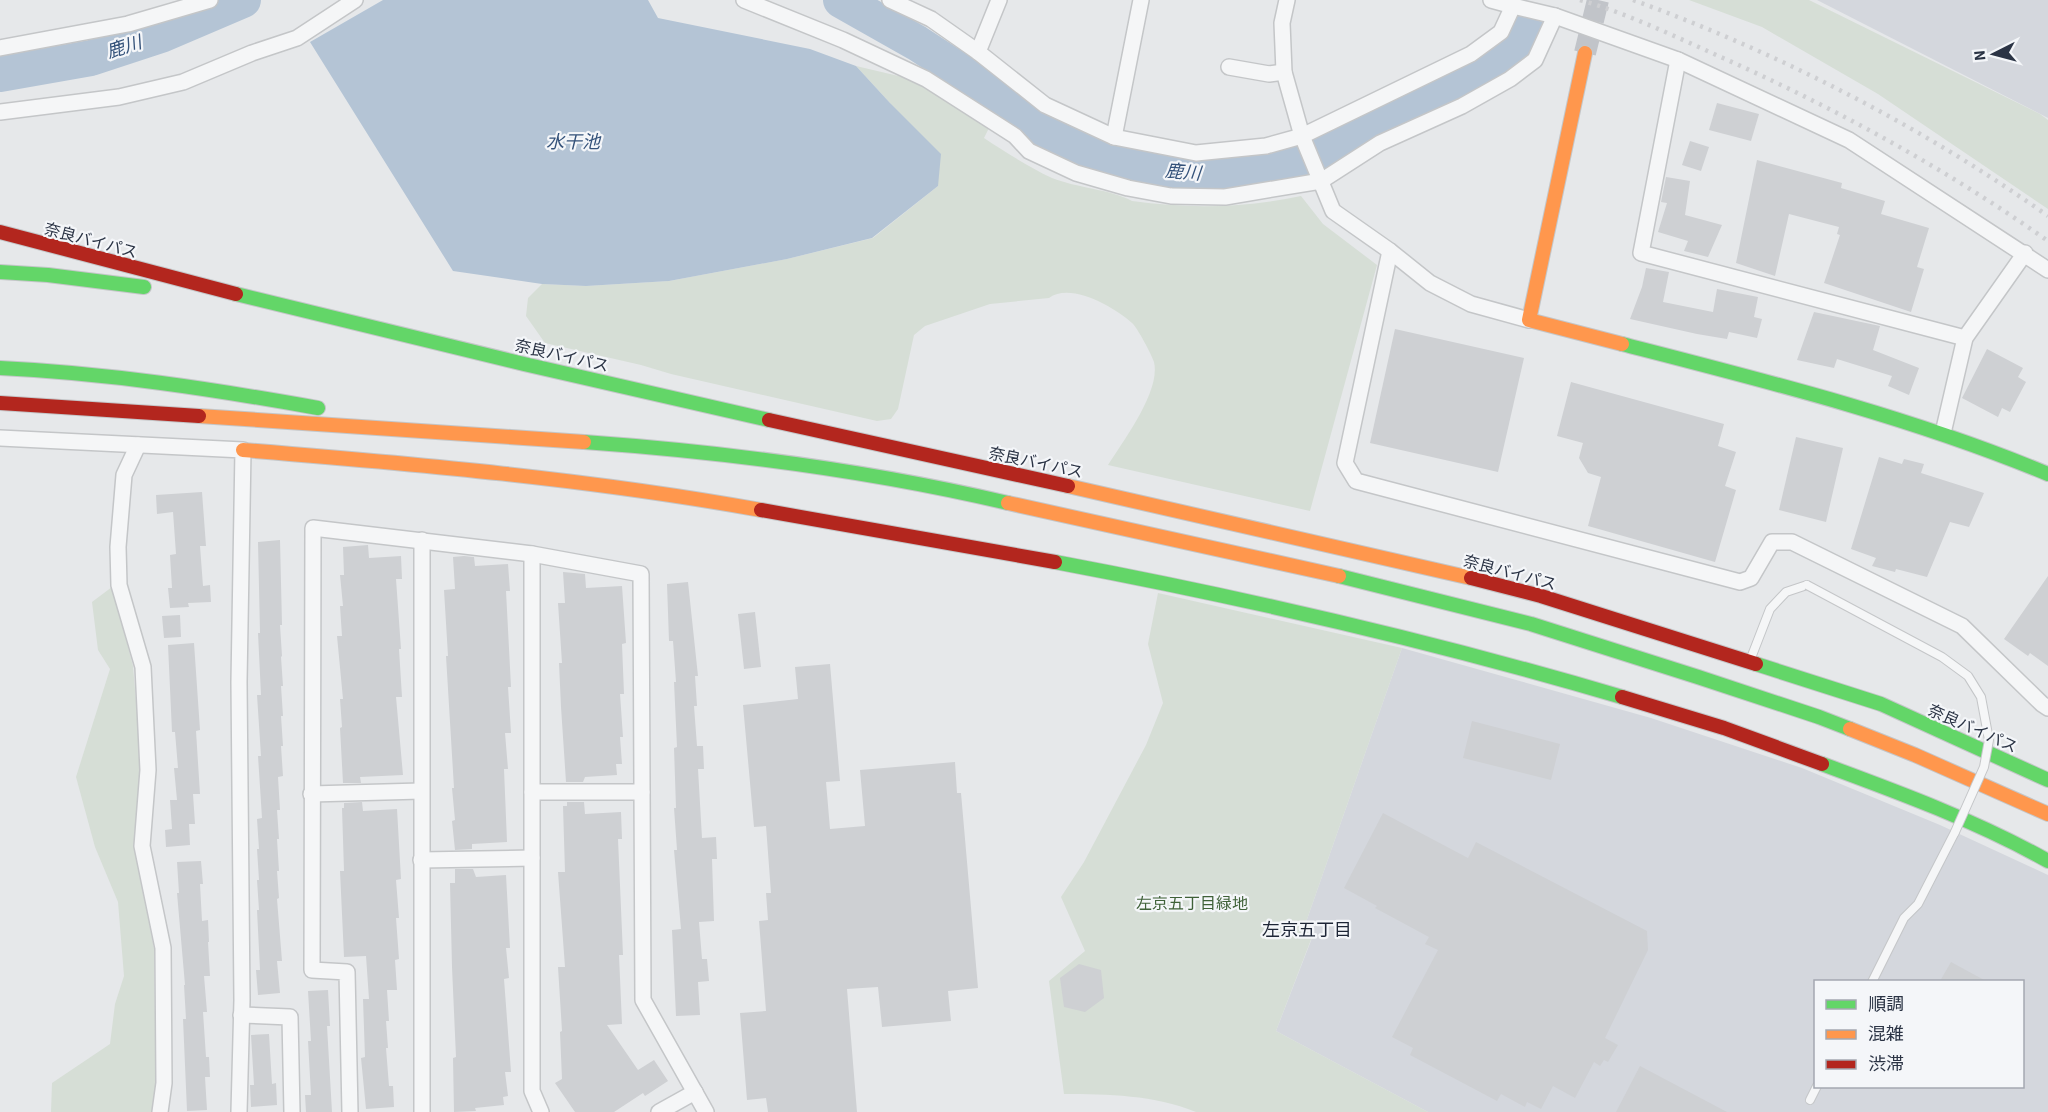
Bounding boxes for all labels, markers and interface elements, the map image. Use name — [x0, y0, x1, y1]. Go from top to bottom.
north arrow — [1964, 24, 2024, 84]
water label: 鹿川 — [103, 29, 147, 65]
text: N — [1969, 49, 1992, 62]
water label: 水干池 — [546, 130, 602, 155]
water label: 鹿川 — [1164, 158, 1204, 187]
street label: 奈良バイパス — [42, 218, 140, 264]
street label: 奈良バイパス — [513, 334, 611, 377]
street label: 奈良バイパス — [987, 442, 1085, 484]
street label: 奈良バイパス — [1461, 550, 1559, 596]
street label: 奈良バイパス — [1924, 699, 2021, 758]
park label: 左京五丁目緑地 — [1136, 893, 1248, 915]
district label: 左京五丁目 — [1262, 918, 1352, 943]
legend — [1814, 980, 2024, 1088]
text: 順調 — [1868, 992, 1904, 1017]
text: 混雑 — [1868, 1022, 1904, 1047]
text: 渋滞 — [1868, 1052, 1904, 1077]

